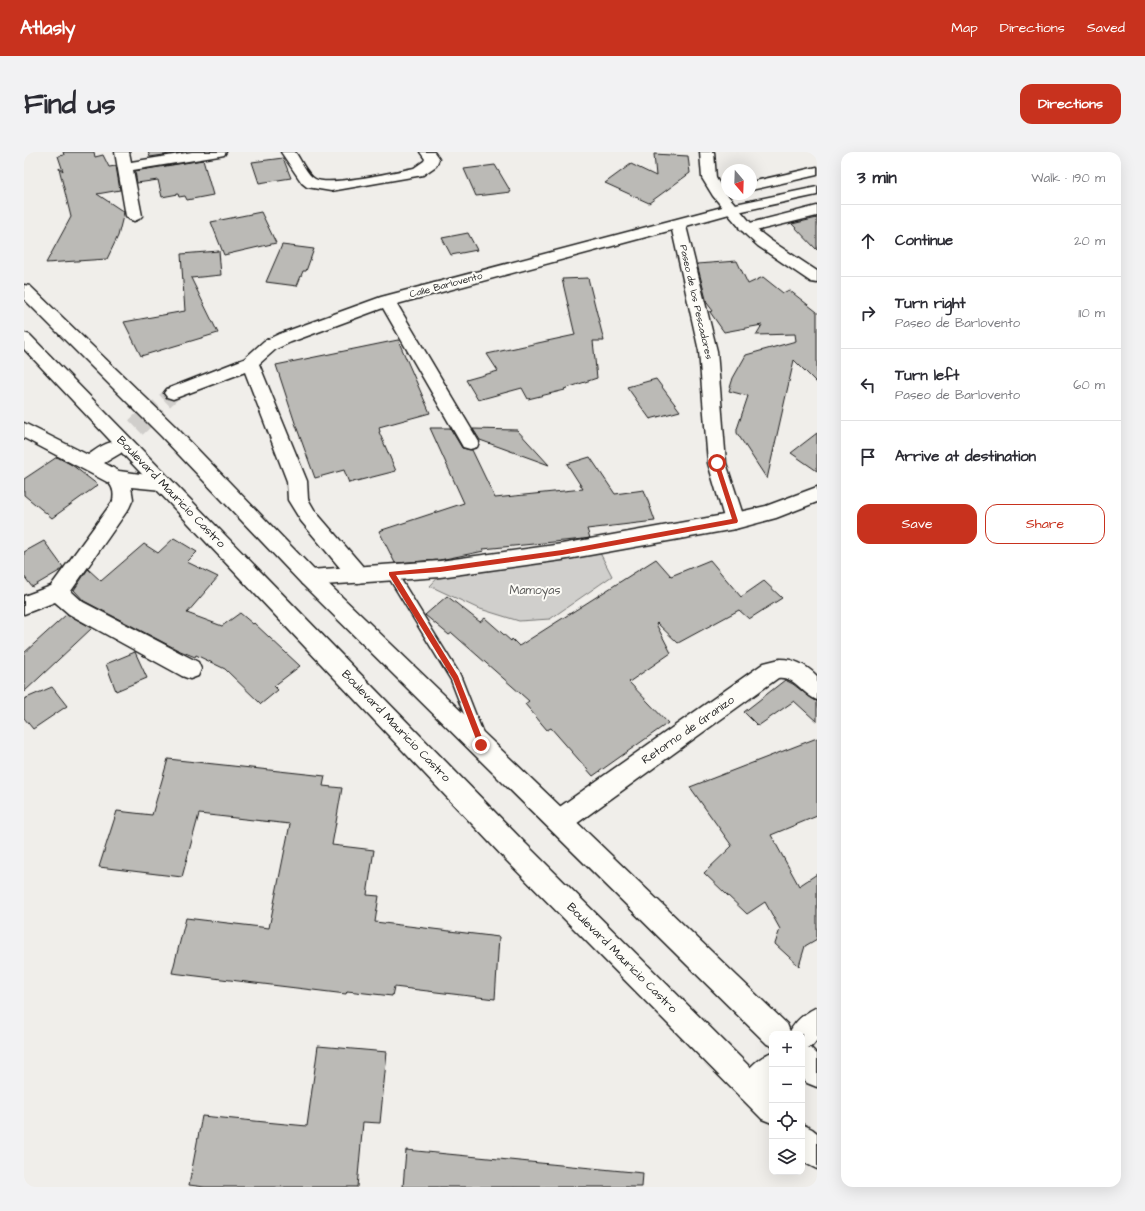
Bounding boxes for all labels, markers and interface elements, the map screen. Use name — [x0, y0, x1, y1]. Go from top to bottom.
text: Atlasly — [20, 15, 75, 42]
text: Map — [951, 18, 978, 38]
text: Directions — [1000, 18, 1065, 38]
text: Saved — [1087, 18, 1125, 38]
button: Directions — [1020, 84, 1121, 124]
text: Find us — [24, 85, 115, 124]
north arrow — [721, 164, 757, 200]
text: 3 min — [857, 166, 897, 190]
text: Walk · 190 m — [1031, 169, 1105, 187]
icon: ahead — [857, 230, 879, 252]
text: Continue — [895, 230, 953, 251]
text: 20 m — [1074, 232, 1105, 250]
street label: Paseo de los Pescadores — [676, 243, 716, 361]
street label: Calle Barlovento — [408, 268, 484, 301]
text: Turn right — [895, 293, 966, 314]
icon: right — [857, 302, 879, 324]
text: 110 m — [1078, 304, 1105, 322]
text: Paseo de Barlovento — [895, 314, 1020, 332]
text: Turn left — [895, 365, 959, 386]
icon: left — [857, 374, 879, 396]
text: 60 m — [1073, 376, 1105, 394]
text: Paseo de Barlovento — [895, 386, 1020, 404]
street label: Boulevard Mauricio Castro — [113, 432, 229, 552]
icon: arrive — [857, 446, 879, 468]
text: Arrive at destination — [895, 446, 1036, 467]
route start — [708, 454, 726, 472]
button: Save — [857, 504, 977, 544]
button: Share — [985, 504, 1105, 544]
park label: Mamoyas — [510, 582, 560, 600]
street label: Boulevard Mauricio Castro — [338, 666, 454, 786]
street label: Retorno de Granizo — [638, 691, 738, 768]
route end — [472, 736, 490, 754]
street label: Boulevard Mauricio Castro — [563, 899, 681, 1017]
map controls — [769, 1031, 805, 1175]
button: + — [769, 1031, 805, 1067]
button: − — [769, 1067, 805, 1103]
button: locate — [769, 1103, 805, 1139]
button: layers — [769, 1139, 805, 1175]

